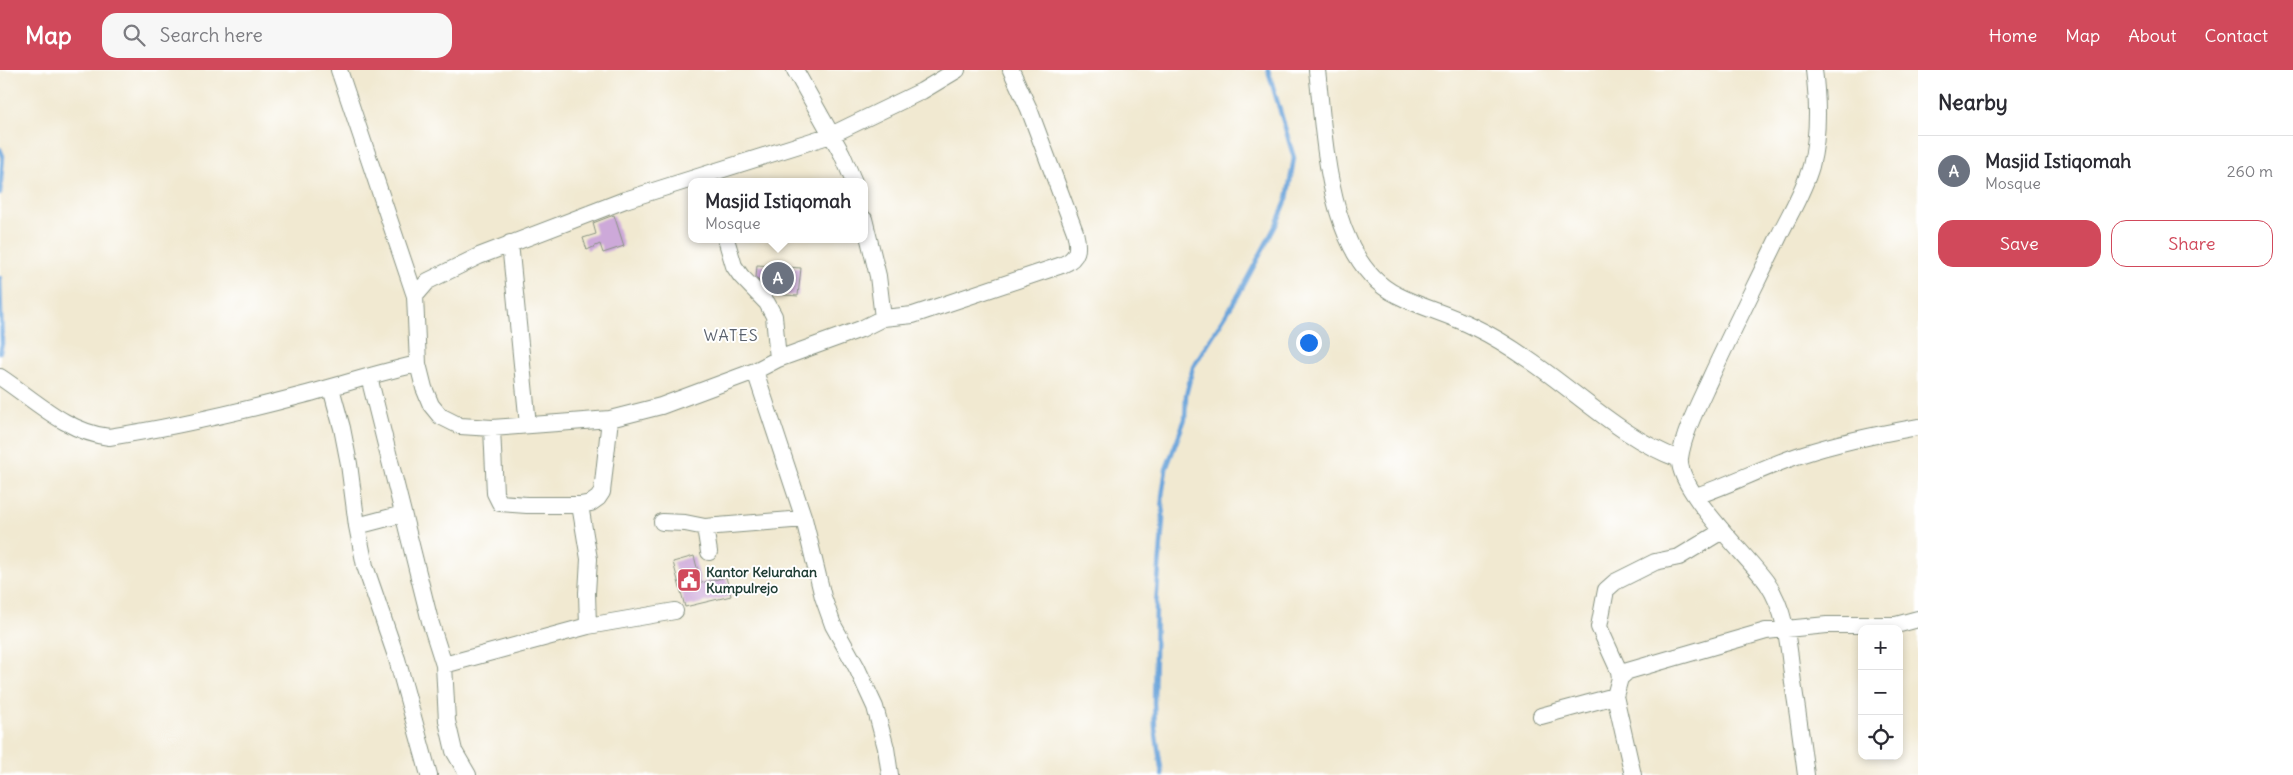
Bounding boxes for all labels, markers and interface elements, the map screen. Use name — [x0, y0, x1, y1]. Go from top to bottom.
search box — [102, 13, 452, 58]
text: Map — [25, 20, 72, 50]
icon: search — [120, 21, 148, 49]
text: Search here — [160, 23, 263, 47]
text: Home — [1989, 24, 2037, 47]
text: Map — [2065, 24, 2100, 47]
text: About — [2128, 24, 2176, 47]
text: Contact — [2204, 24, 2268, 47]
text: Nearby — [1938, 89, 2008, 116]
text: Masjid Istiqomah — [1985, 149, 2131, 173]
text: A — [1949, 161, 1959, 181]
text: 260 m — [2227, 161, 2273, 181]
text: Mosque — [1985, 173, 2041, 193]
popup — [688, 178, 868, 243]
text: Masjid Istiqomah — [705, 189, 851, 213]
text: Mosque — [705, 213, 761, 233]
button: Save — [1938, 220, 2101, 267]
button: Share — [2111, 220, 2273, 267]
pin: A — [762, 259, 794, 297]
district label: WATES — [703, 325, 759, 345]
your location — [1296, 330, 1322, 356]
place label: Kantor Kelurahan Kumpulrejo — [706, 563, 817, 597]
public building icon: Kantor Kelurahan Kumpulrejo — [676, 567, 702, 593]
map controls — [1858, 625, 1903, 760]
button: + — [1858, 625, 1903, 670]
button: − — [1858, 670, 1903, 715]
button: locate — [1858, 715, 1903, 760]

